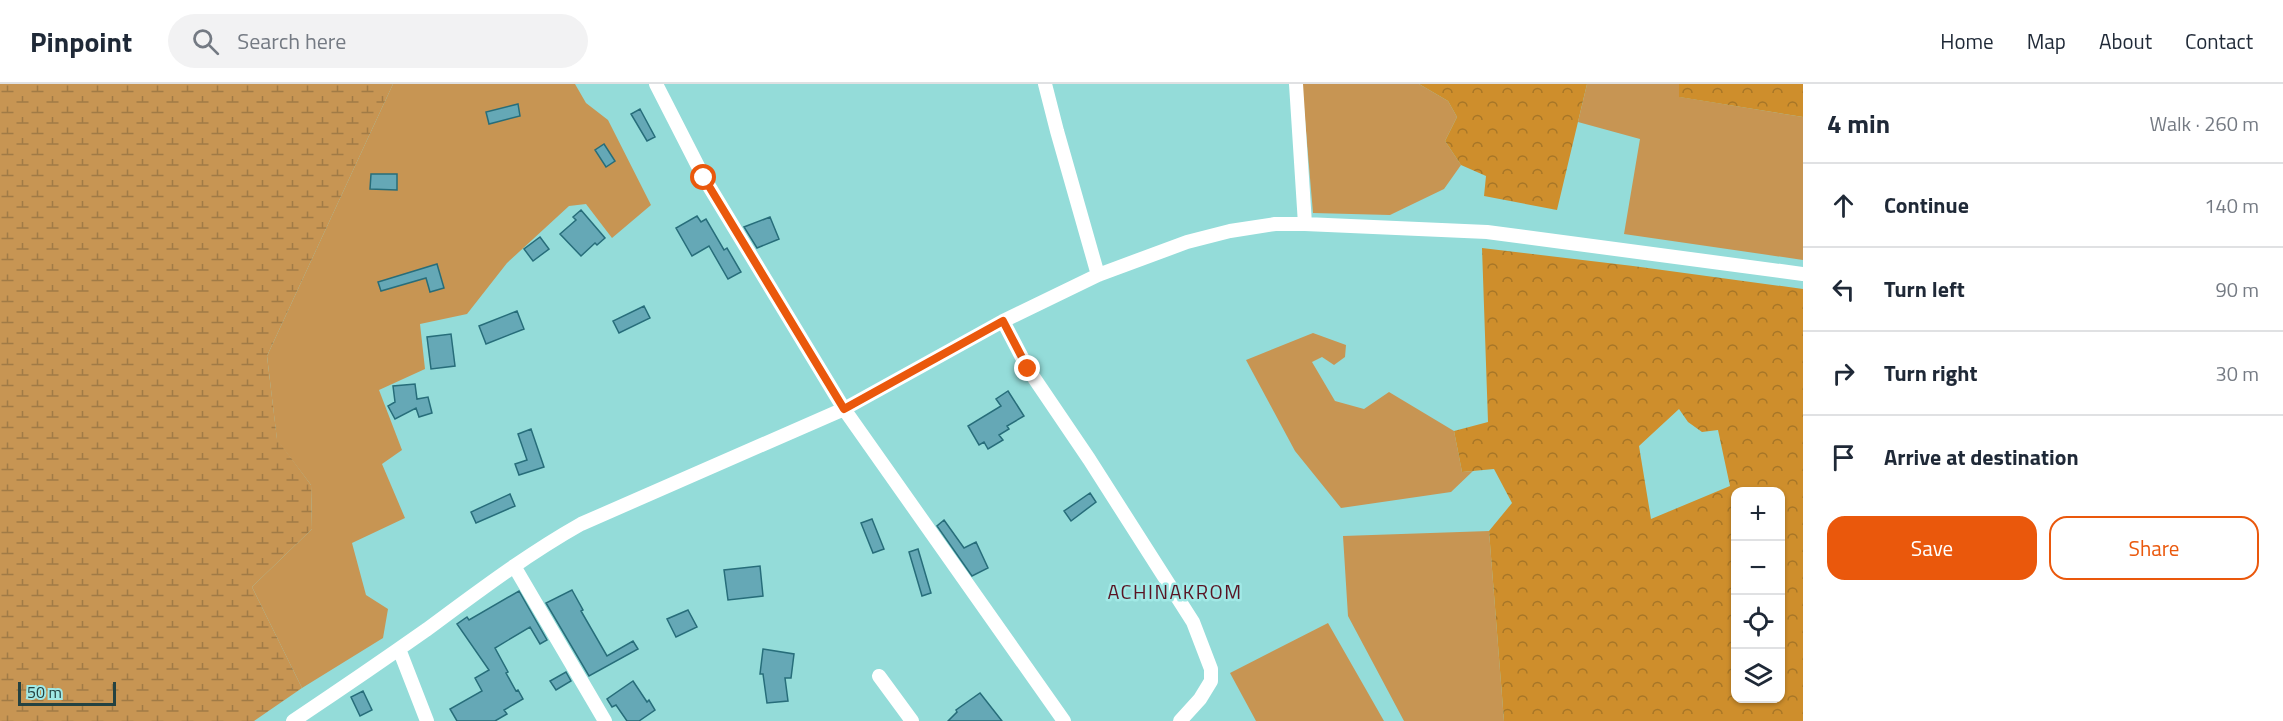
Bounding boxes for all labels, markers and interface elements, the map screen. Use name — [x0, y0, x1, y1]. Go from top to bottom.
search box — [168, 14, 588, 68]
text: Pinpoint — [30, 20, 132, 63]
text: Search here — [237, 24, 346, 58]
icon: search — [189, 25, 222, 58]
text: Home — [1940, 25, 1994, 57]
text: Map — [2027, 25, 2066, 57]
text: About — [2099, 25, 2152, 57]
text: Contact — [2185, 25, 2253, 57]
text: 4 min — [1827, 104, 1890, 143]
text: Walk · 260 m — [2150, 108, 2259, 139]
route start — [690, 164, 716, 190]
text: Continue — [1884, 188, 1969, 222]
icon: ahead — [1827, 189, 1860, 222]
text: 140 m — [2204, 190, 2259, 221]
text: Turn left — [1884, 272, 1965, 306]
icon: left — [1827, 273, 1860, 306]
text: 90 m — [2215, 274, 2259, 305]
route end — [1014, 355, 1040, 381]
text: Turn right — [1884, 356, 1978, 390]
icon: right — [1827, 357, 1860, 390]
text: 30 m — [2215, 358, 2259, 389]
text: Arrive at destination — [1884, 440, 2079, 474]
icon: arrive — [1827, 441, 1860, 474]
map controls — [1731, 487, 1785, 703]
button: + — [1731, 487, 1785, 541]
button: Save — [1827, 516, 2037, 580]
button: Share — [2049, 516, 2259, 580]
button: − — [1731, 541, 1785, 595]
district label: ACHINAKROM — [1107, 576, 1243, 607]
button: locate — [1731, 595, 1785, 649]
button: layers — [1731, 649, 1785, 703]
scale bar — [18, 679, 116, 706]
text: 50 m — [27, 680, 62, 704]

